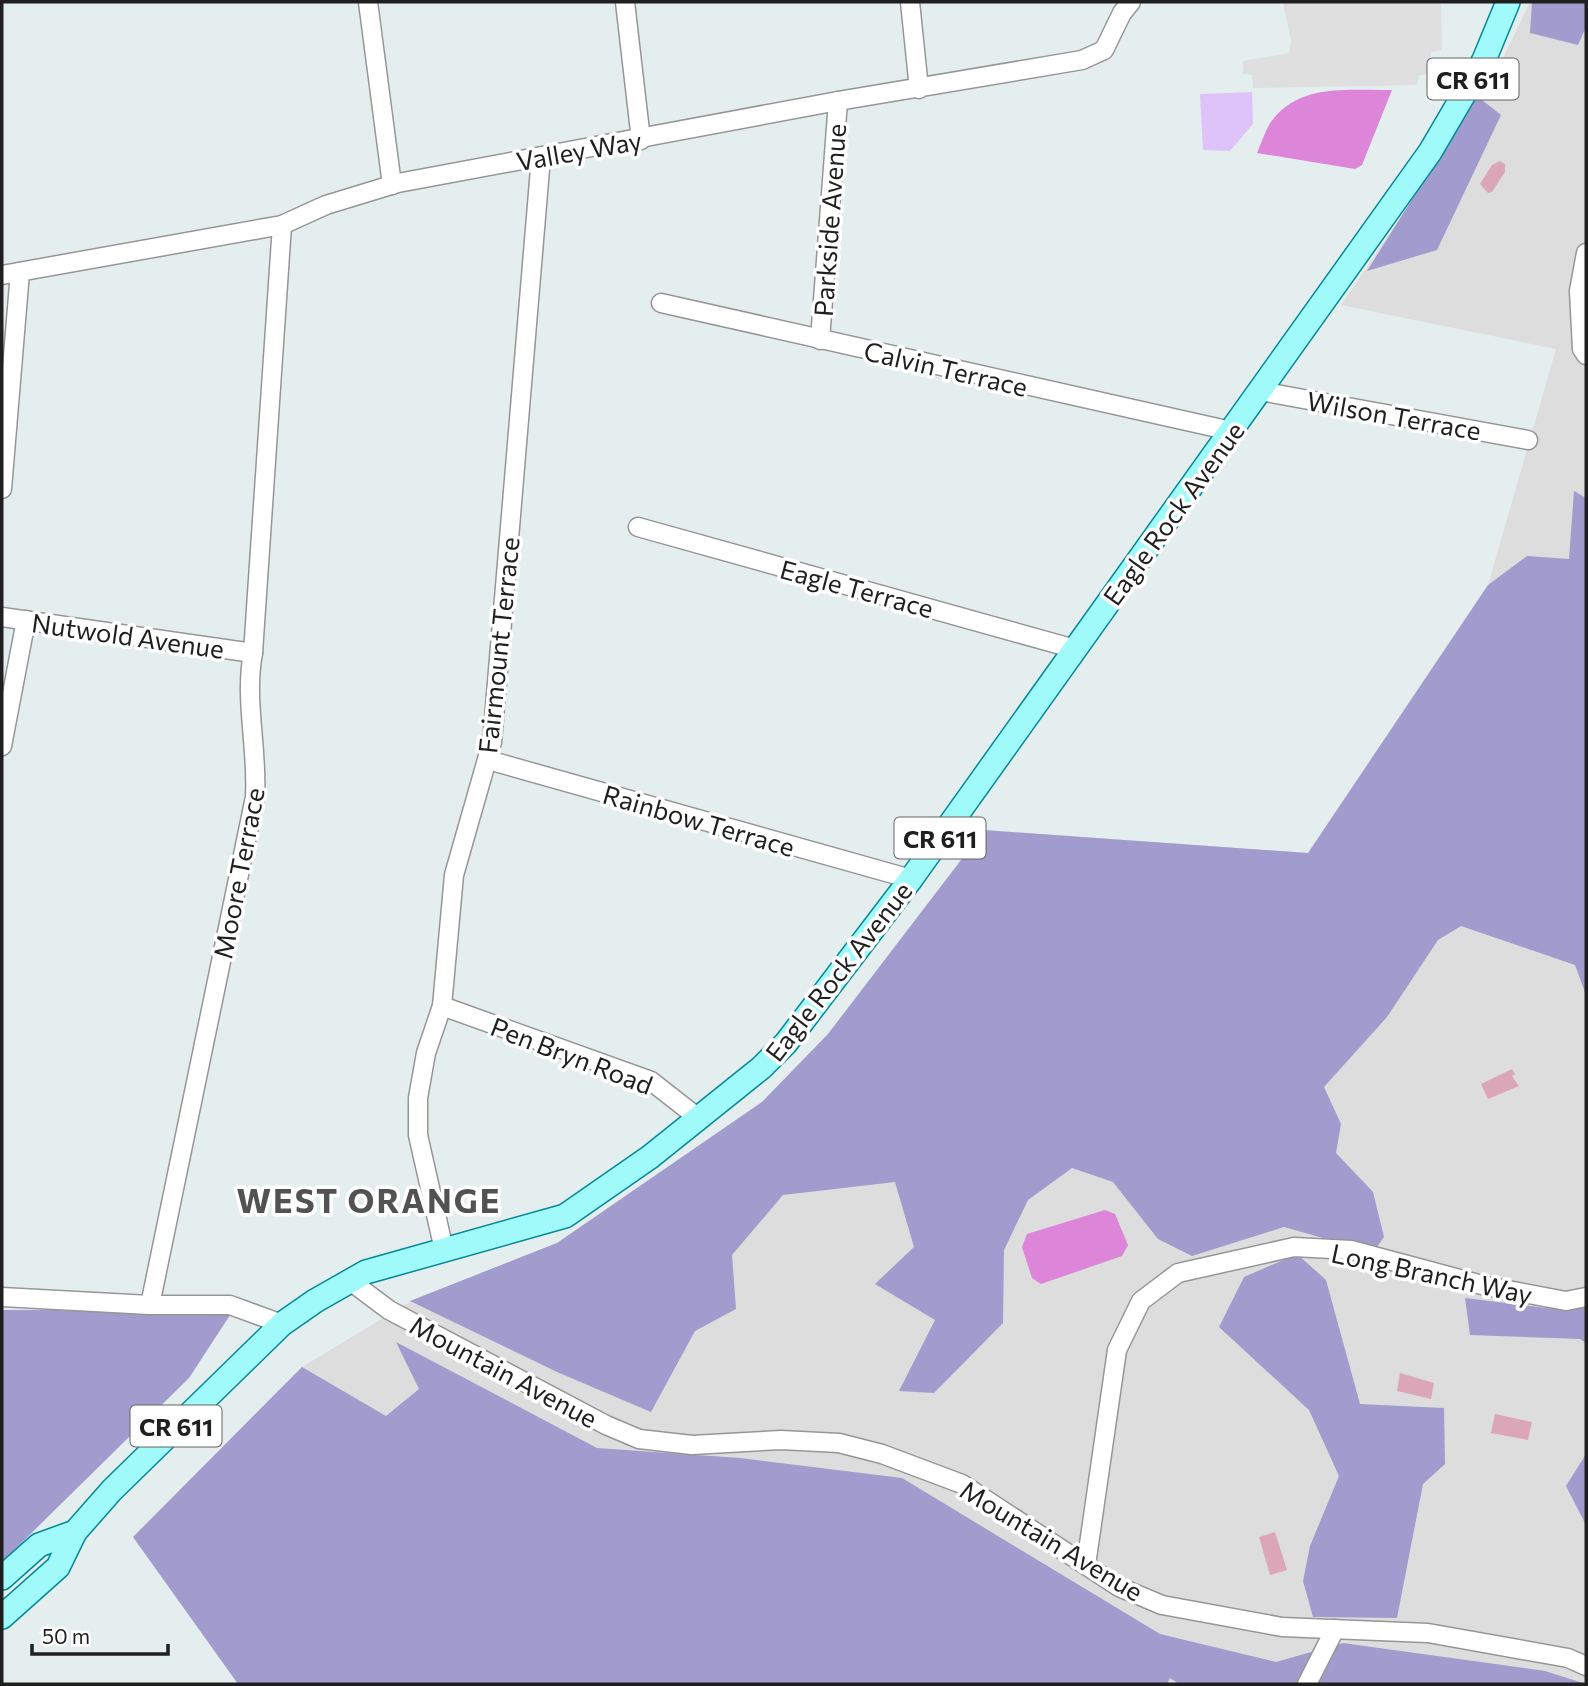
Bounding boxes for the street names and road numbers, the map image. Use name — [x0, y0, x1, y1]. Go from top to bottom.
road number: CR 611 — [1428, 58, 1518, 100]
street label: Parkside Avenue — [807, 123, 851, 317]
street label: Valley Way — [514, 124, 644, 176]
street label: Calvin Terrace — [861, 334, 1031, 402]
street label: Wilson Terrace — [1305, 384, 1483, 446]
street label: Eagle Rock Avenue — [1096, 415, 1250, 611]
street label: Fairmount Terrace — [471, 535, 525, 755]
street label: Eagle Terrace — [777, 553, 937, 623]
street label: Nutwold Avenue — [30, 606, 226, 664]
street label: Rainbow Terrace — [600, 778, 798, 862]
street label: Moore Terrace — [206, 785, 270, 961]
road number: CR 611 — [894, 818, 986, 858]
street label: Eagle Rock Avenue — [758, 875, 918, 1067]
street label: Pen Bryn Road — [487, 1010, 657, 1100]
street label: Long Branch Way — [1329, 1237, 1535, 1309]
street label: Mountain Avenue — [405, 1309, 603, 1433]
road number: CR 611 — [130, 1406, 222, 1446]
street label: Mountain Avenue — [955, 1473, 1149, 1607]

